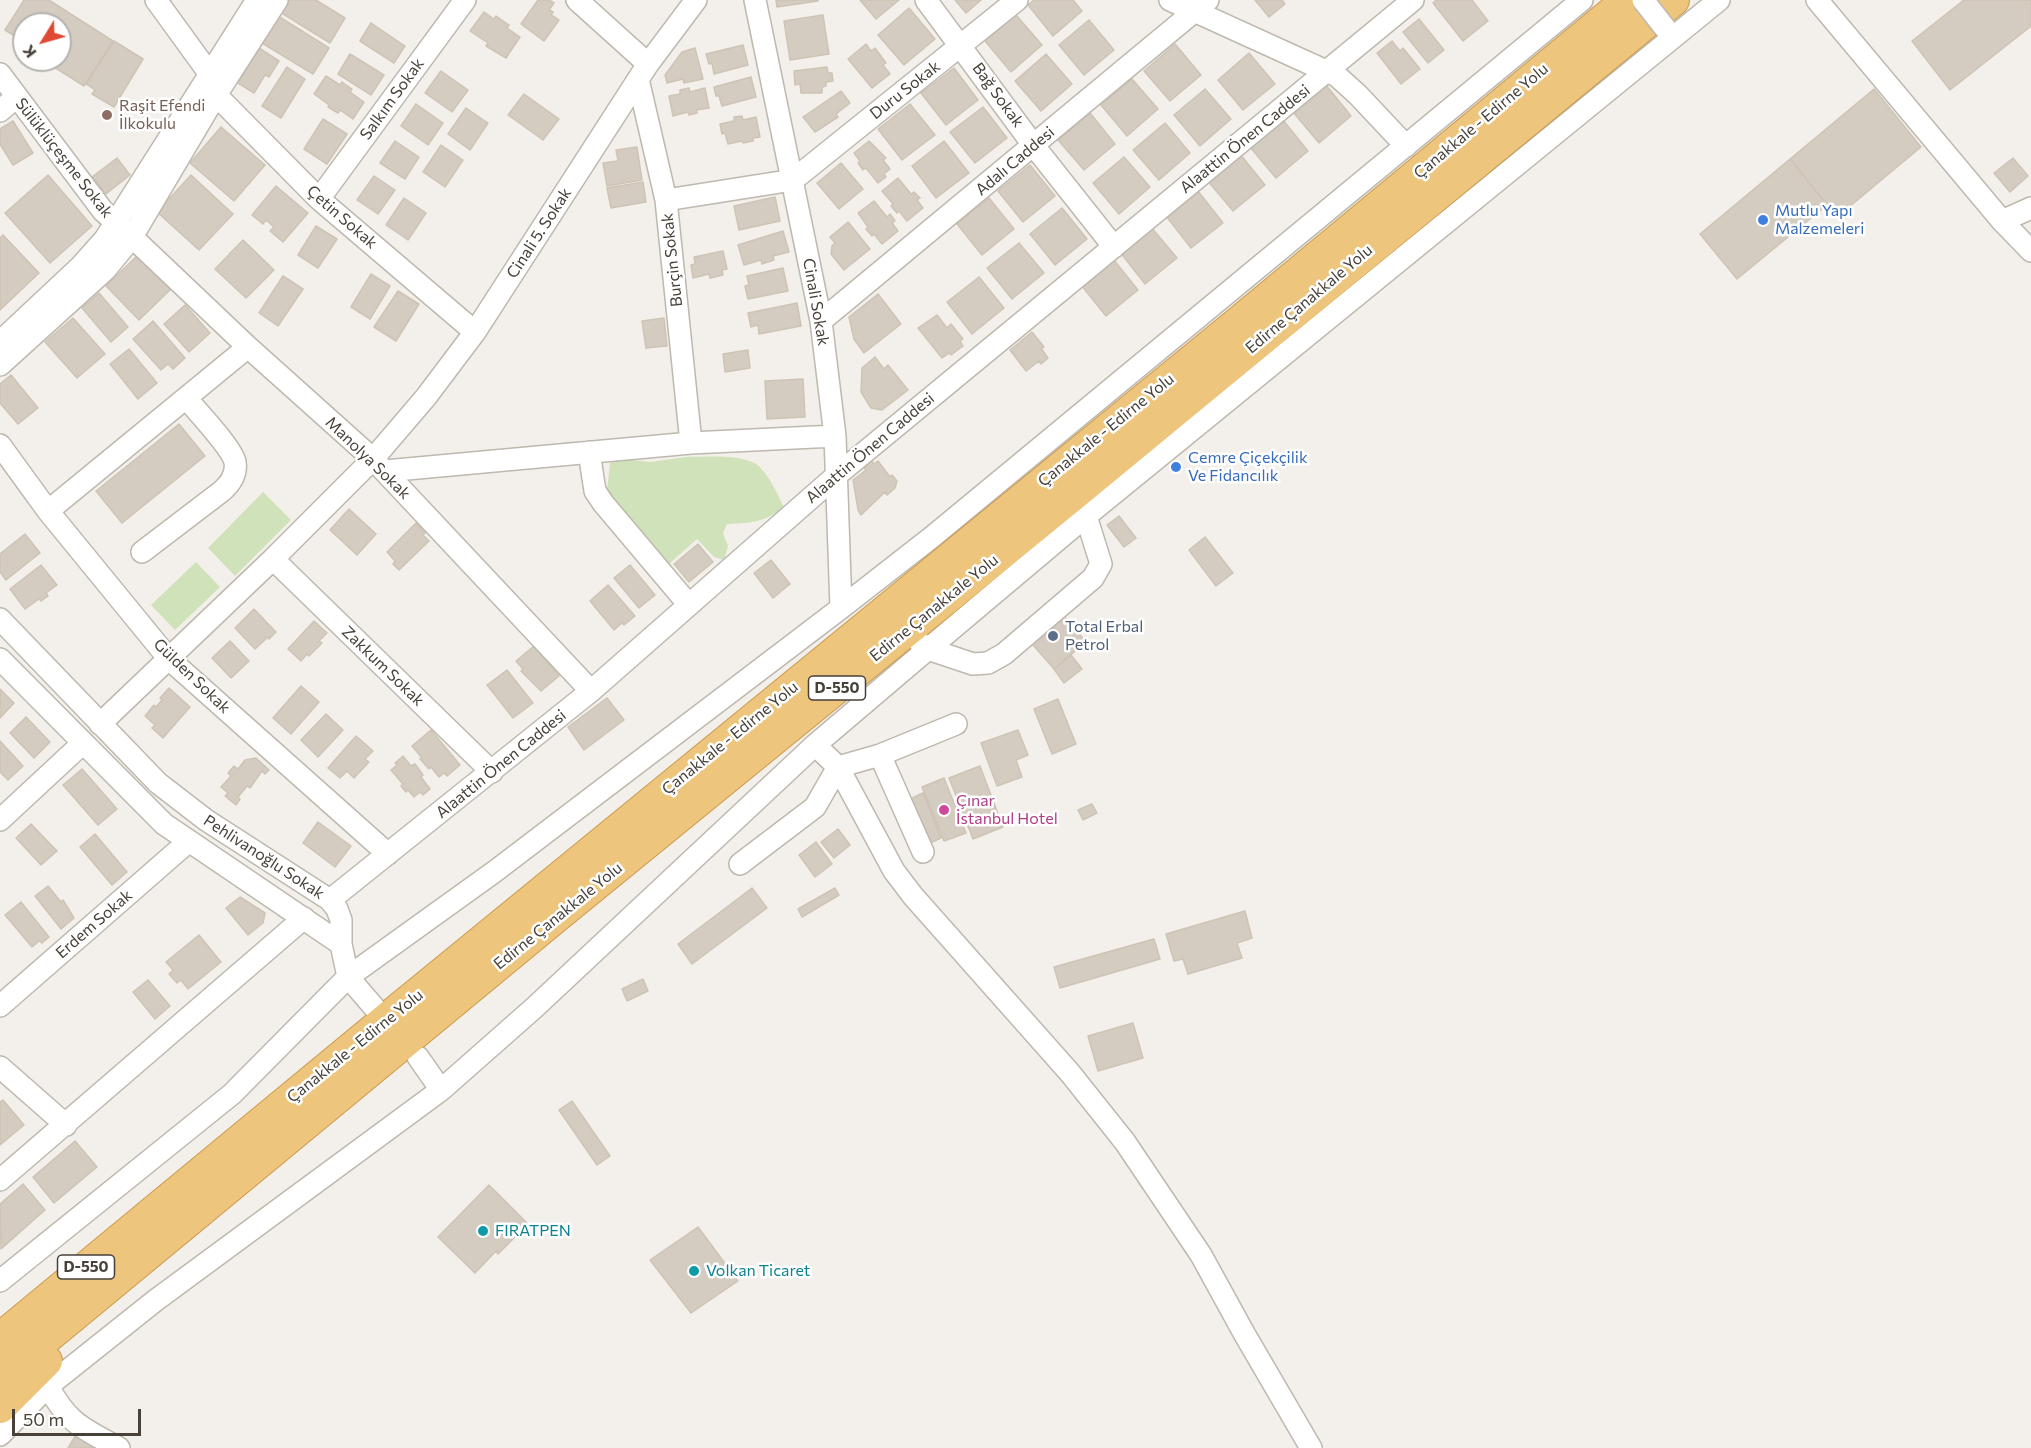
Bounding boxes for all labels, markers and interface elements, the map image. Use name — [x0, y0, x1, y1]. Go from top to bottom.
north arrow — [12, 12, 72, 72]
text: K — [18, 42, 40, 62]
street label: Salkım Sokak — [356, 54, 428, 144]
street label: Duru Sokak — [866, 57, 944, 123]
street label: Bağ Sokak — [968, 59, 1028, 131]
street label: Çanakkale - Edirne Yolu — [1410, 59, 1552, 183]
street label: Alaattin Önen Caddesi — [1176, 81, 1314, 197]
street label: Sülüklüçeşme Sokak — [11, 94, 117, 222]
place label: Raşit Efendi İlkokulu — [119, 96, 205, 134]
marker: Raşit Efendi İlkokulu — [100, 108, 114, 122]
street label: Adalı Caddesi — [972, 122, 1058, 200]
street label: Çetin Sokak — [303, 181, 381, 253]
street label: Cinali 5. Sokak — [503, 184, 575, 282]
place label: Mutlu Yapı Malzemeleri — [1775, 201, 1864, 239]
street label: Burçin Sokak — [658, 212, 686, 308]
marker: Mutlu Yapı Malzemeleri — [1756, 213, 1770, 227]
street label: Edirne Çanakkale Yolu — [1242, 240, 1376, 358]
street label: Cinali Sokak — [799, 257, 833, 347]
street label: Çanakkale - Edirne Yolu — [1034, 369, 1178, 491]
street label: Alaattin Önen Caddesi — [802, 389, 938, 507]
street label: Manolya Sokak — [322, 413, 414, 503]
place label: Cemre Çiçekçilik Ve Fidancılık — [1188, 448, 1308, 486]
marker: Cemre Çiçekçilik Ve Fidancılık — [1169, 460, 1183, 474]
street label: Edirne Çanakkale Yolu — [866, 550, 1002, 666]
place label: Total Erbal Petrol — [1065, 617, 1143, 655]
street label: Zakkum Sokak — [338, 622, 428, 710]
marker: Total Erbal Petrol — [1046, 629, 1060, 643]
street label: Gülden Sokak — [150, 635, 234, 717]
road number: D-550 — [808, 676, 866, 700]
street label: Çanakkale - Edirne Yolu — [658, 677, 802, 799]
street label: Alaattin Önen Caddesi — [432, 706, 570, 822]
place label: Çınar İstanbul Hotel — [956, 791, 1058, 829]
marker: Çınar İstanbul Hotel — [937, 803, 951, 817]
street label: Pehlivanoğlu Sokak — [200, 811, 328, 903]
street label: Edirne Çanakkale Yolu — [490, 858, 626, 974]
street label: Erdem Sokak — [52, 886, 136, 962]
street label: Çanakkale - Edirne Yolu — [283, 985, 427, 1107]
place label: FIRATPEN — [495, 1221, 571, 1241]
marker: FIRATPEN — [476, 1224, 490, 1238]
road number: D-550 — [58, 1255, 115, 1279]
place label: Volkan Ticaret — [706, 1261, 810, 1281]
marker: Volkan Ticaret — [687, 1264, 701, 1278]
scale bar — [15, 1397, 144, 1435]
text: 50 m — [23, 1408, 64, 1430]

